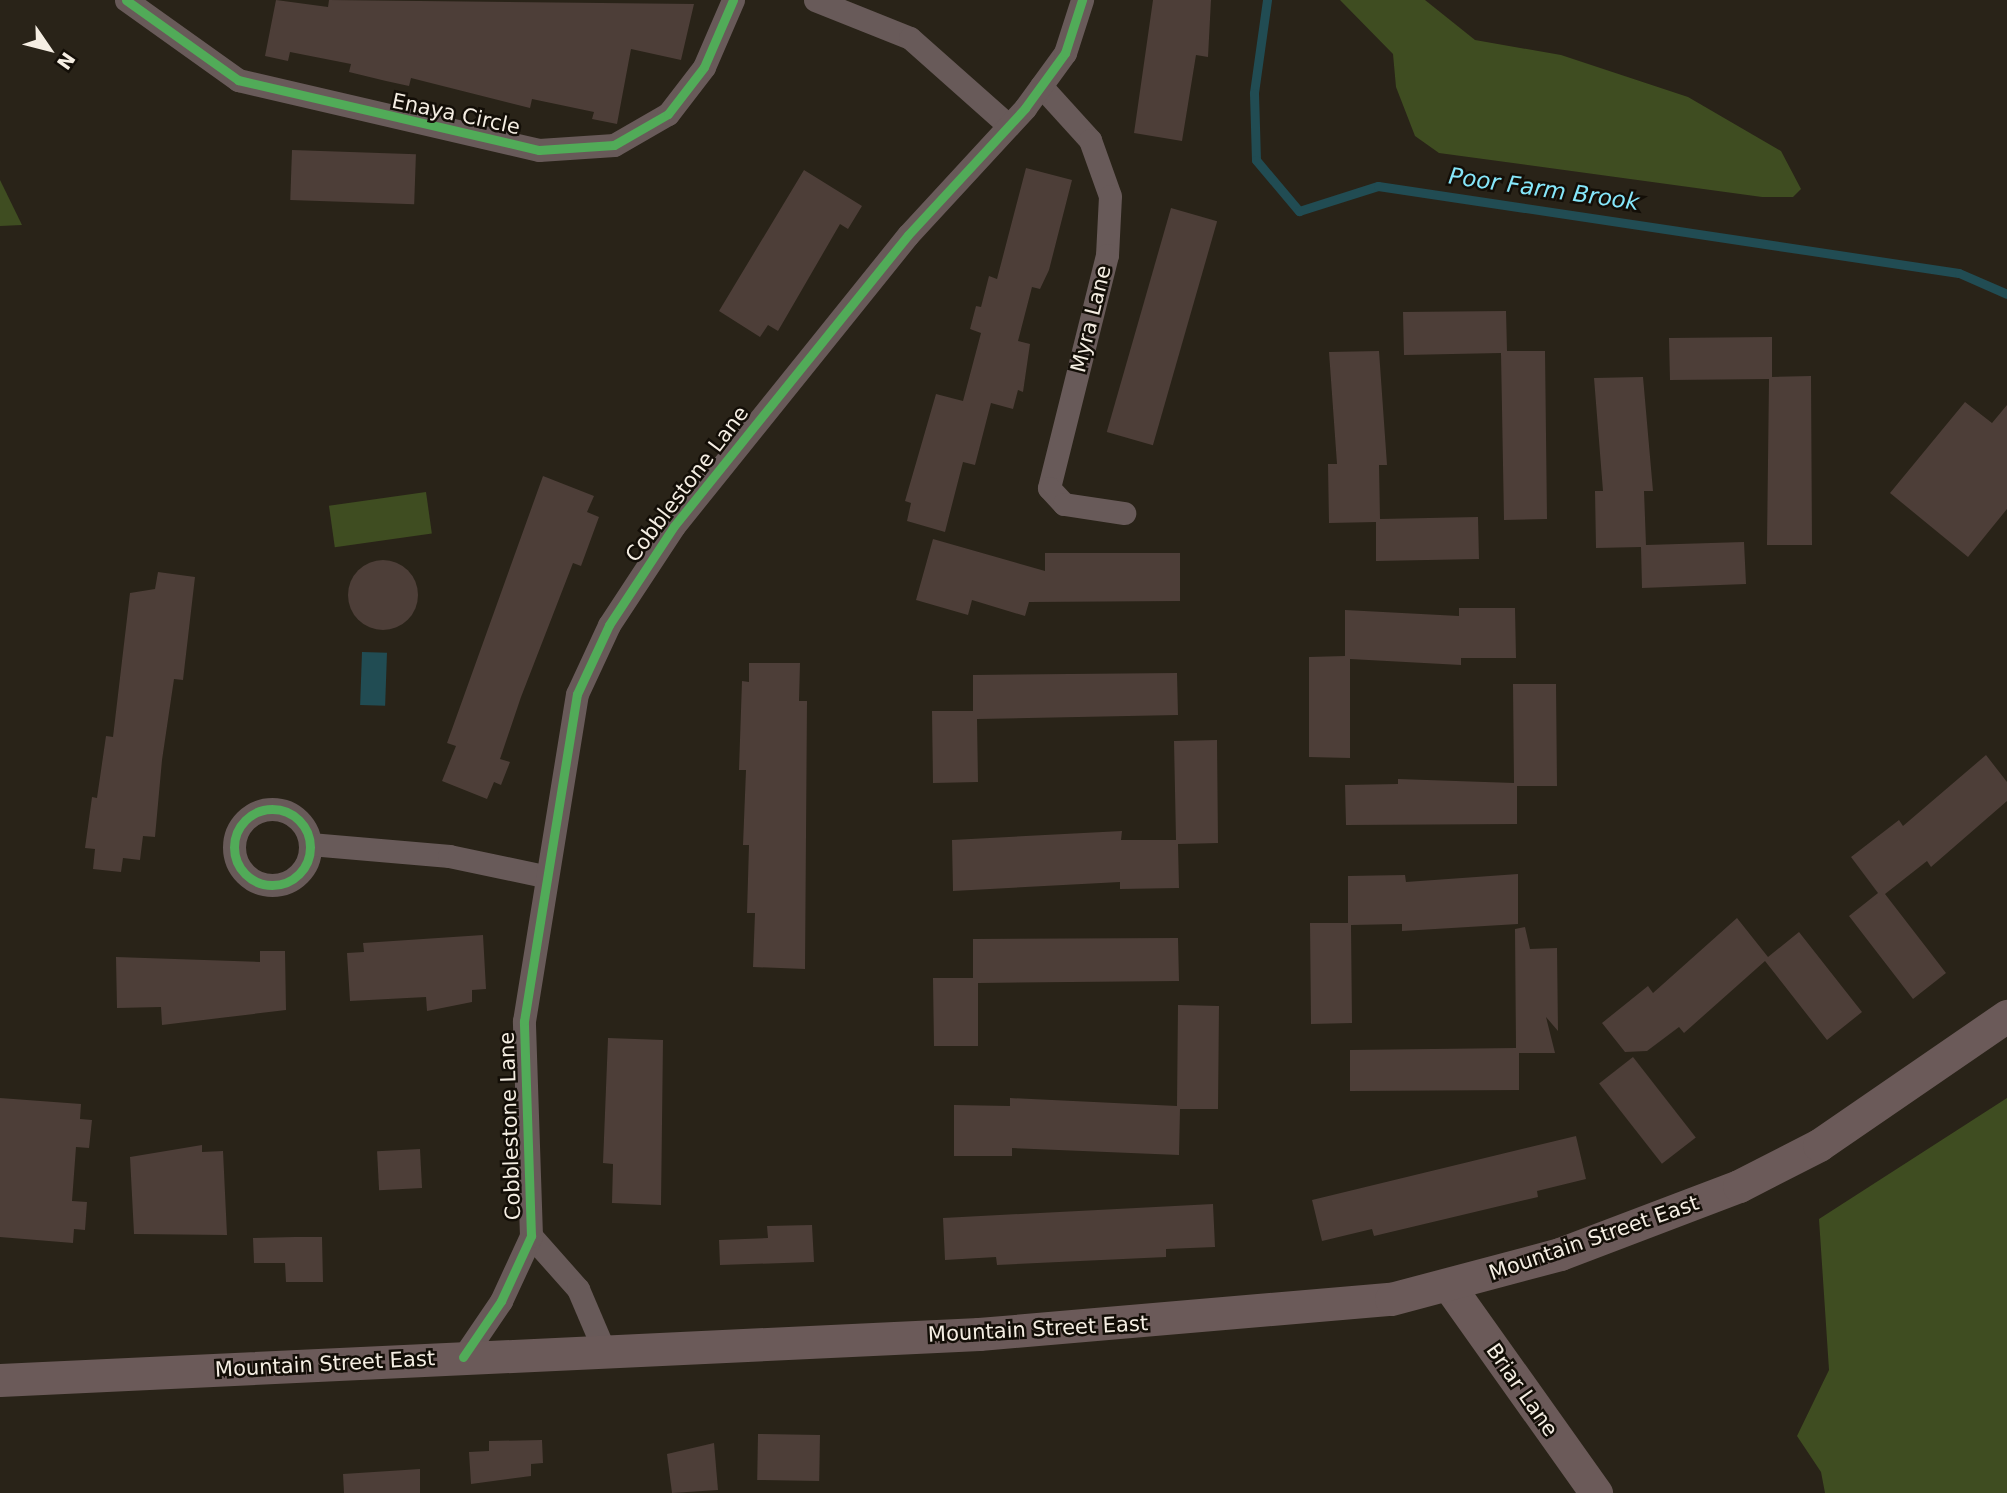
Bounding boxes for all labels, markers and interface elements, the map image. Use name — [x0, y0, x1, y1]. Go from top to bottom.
north arrow — [14, 14, 84, 84]
text: N — [53, 48, 80, 74]
street label: Enaya Circle — [390, 88, 522, 140]
water label: Poor Farm Brook — [1447, 162, 1641, 216]
street label: Myra Lane — [1066, 263, 1116, 375]
street label: Cobblestone Lane — [620, 401, 754, 567]
street label: Cobblestone Lane — [494, 1031, 526, 1221]
street label: Mountain Street East — [1486, 1190, 1702, 1286]
street label: Mountain Street East — [927, 1311, 1149, 1347]
street label: Briar Lane — [1481, 1339, 1563, 1441]
street label: Mountain Street East — [214, 1346, 436, 1382]

